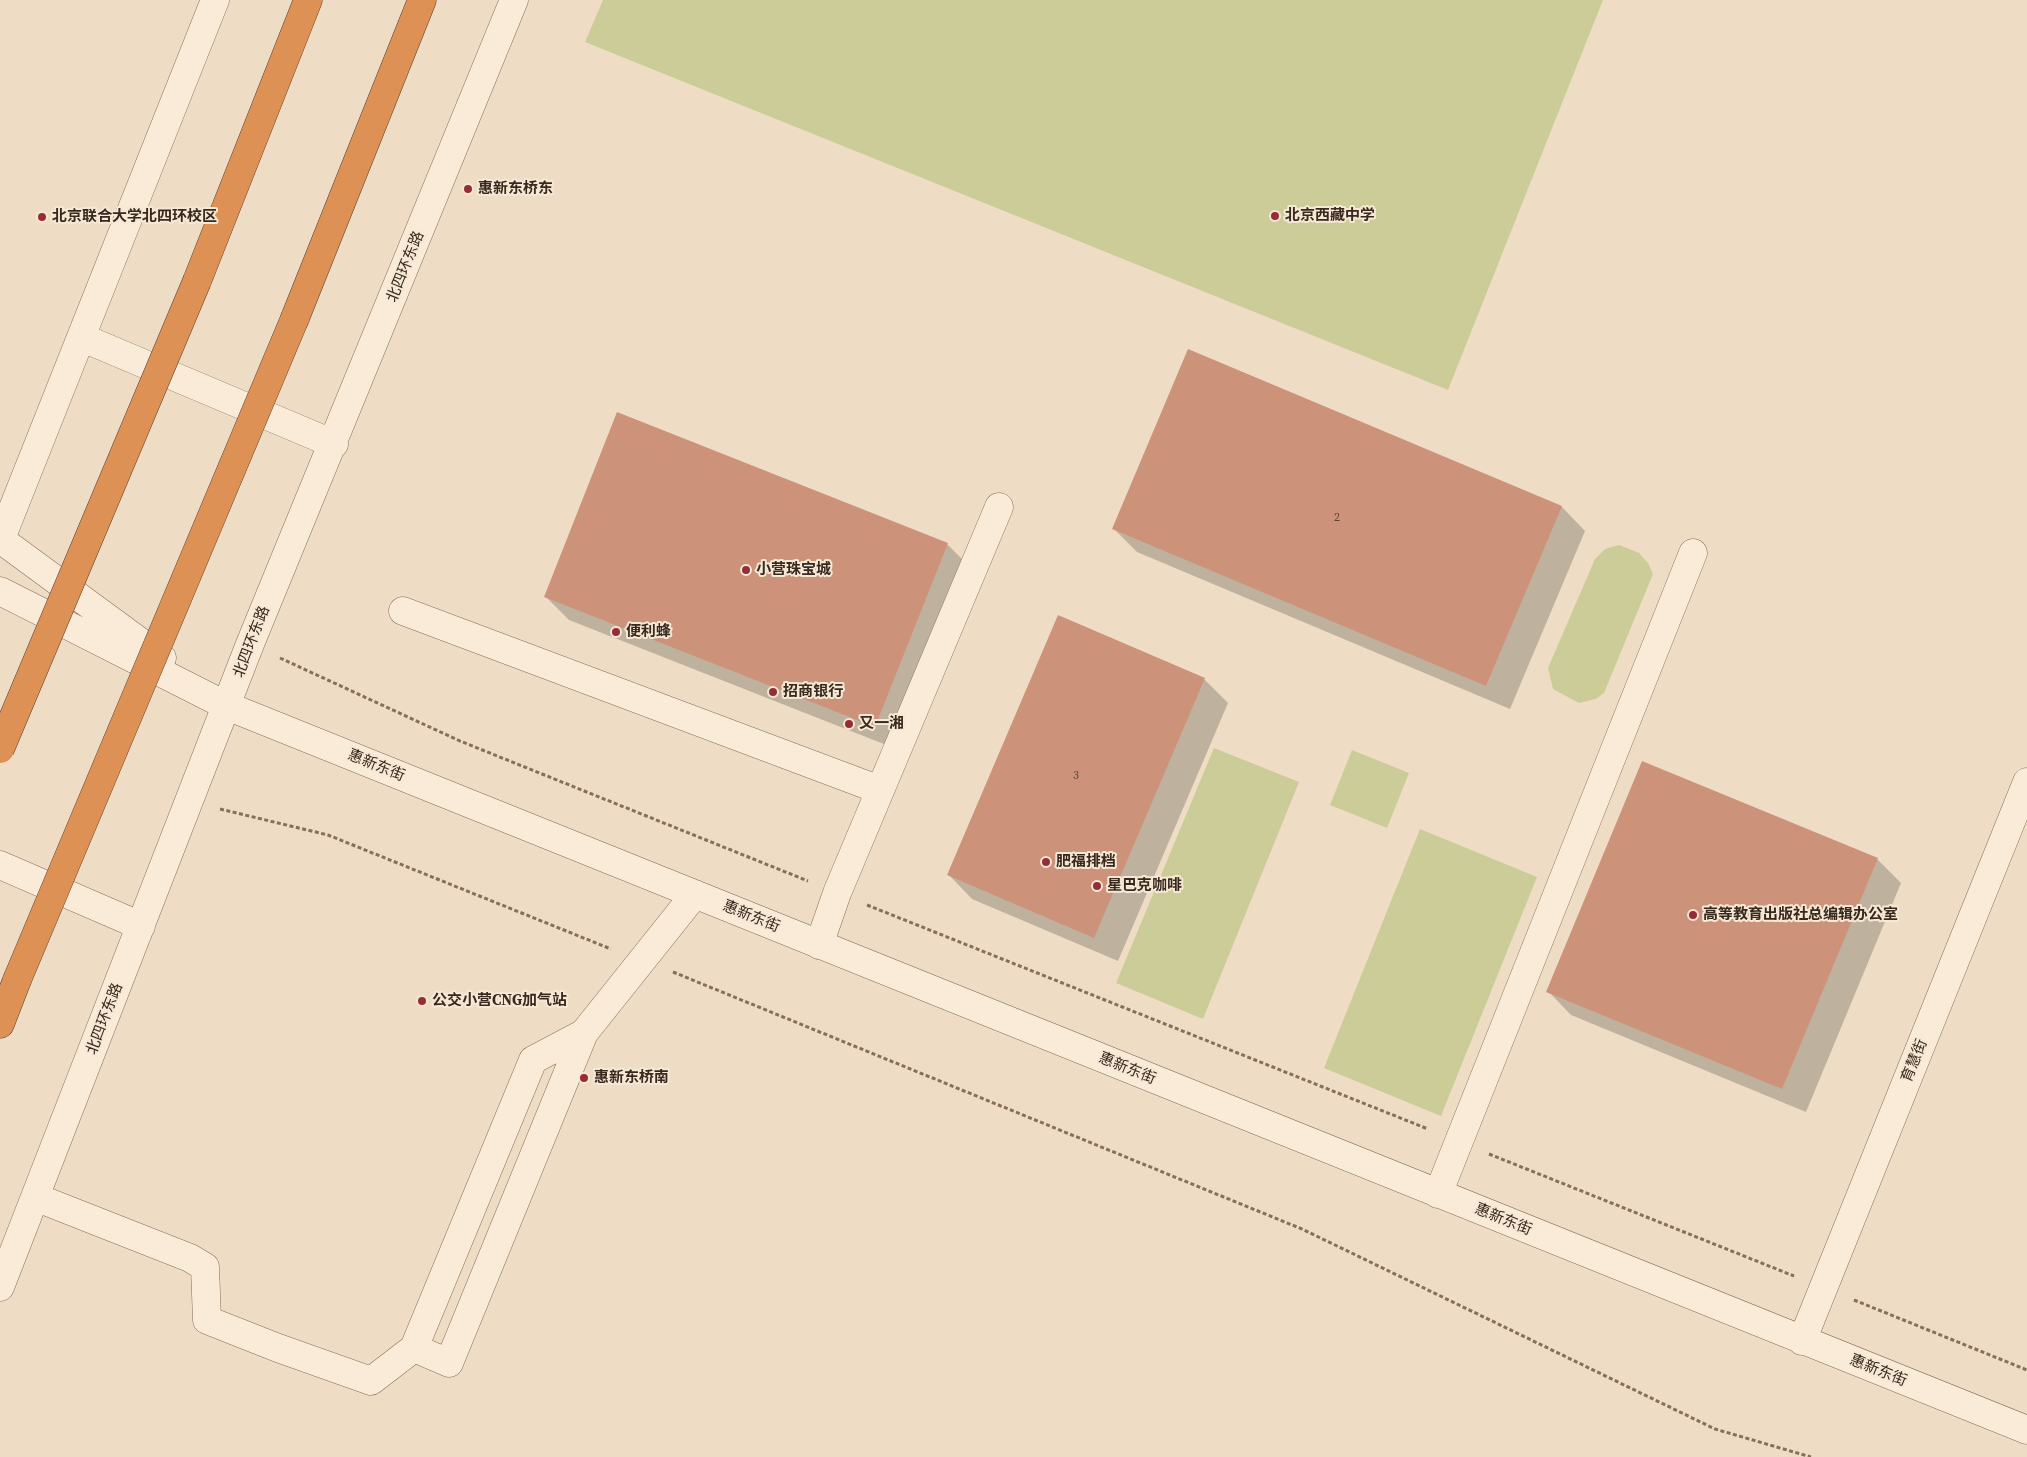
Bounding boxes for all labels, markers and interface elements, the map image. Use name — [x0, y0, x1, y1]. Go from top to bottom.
place label: 惠新东桥东 — [478, 180, 553, 198]
marker: 惠新东桥东 — [462, 183, 474, 195]
place label: 北京西藏中学 — [1285, 207, 1375, 225]
place label: 北京联合大学北四环校区 — [52, 208, 217, 226]
marker: 北京西藏中学 — [1269, 210, 1281, 222]
marker: 北京联合大学北四环校区 — [36, 211, 48, 223]
street label: 北四环东路 — [384, 229, 428, 305]
house number: 2 — [1334, 511, 1340, 525]
place label: 小营珠宝城 — [756, 561, 831, 579]
marker: 小营珠宝城 — [740, 564, 752, 576]
street label: 北四环东路 — [230, 604, 274, 680]
place label: 便利蜂 — [626, 623, 671, 641]
marker: 便利蜂 — [610, 626, 622, 638]
place label: 招商银行 — [783, 683, 843, 701]
marker: 招商银行 — [767, 686, 779, 698]
place label: 又一湘 — [859, 715, 904, 733]
marker: 又一湘 — [843, 718, 855, 730]
street label: 惠新东街 — [345, 746, 407, 786]
house number: 3 — [1073, 769, 1079, 783]
place label: 肥福排档 — [1056, 853, 1116, 871]
marker: 肥福排档 — [1040, 856, 1052, 868]
place label: 星巴克咖啡 — [1107, 877, 1182, 895]
marker: 星巴克咖啡 — [1091, 880, 1103, 892]
street label: 惠新东街 — [720, 897, 782, 937]
place label: 高等教育出版社总编辑办公室 — [1703, 906, 1898, 924]
marker: 高等教育出版社总编辑办公室 — [1687, 909, 1699, 921]
street label: 北四环东路 — [83, 981, 127, 1057]
place label: 公交小营CNG加气站 — [432, 992, 567, 1010]
marker: 公交小营CNG加气站 — [416, 995, 428, 1007]
street label: 育慧街 — [1898, 1037, 1932, 1085]
street label: 惠新东街 — [1096, 1049, 1158, 1089]
place label: 惠新东桥南 — [594, 1069, 669, 1087]
marker: 惠新东桥南 — [578, 1072, 590, 1084]
street label: 惠新东街 — [1472, 1200, 1534, 1240]
street label: 惠新东街 — [1847, 1351, 1909, 1391]

